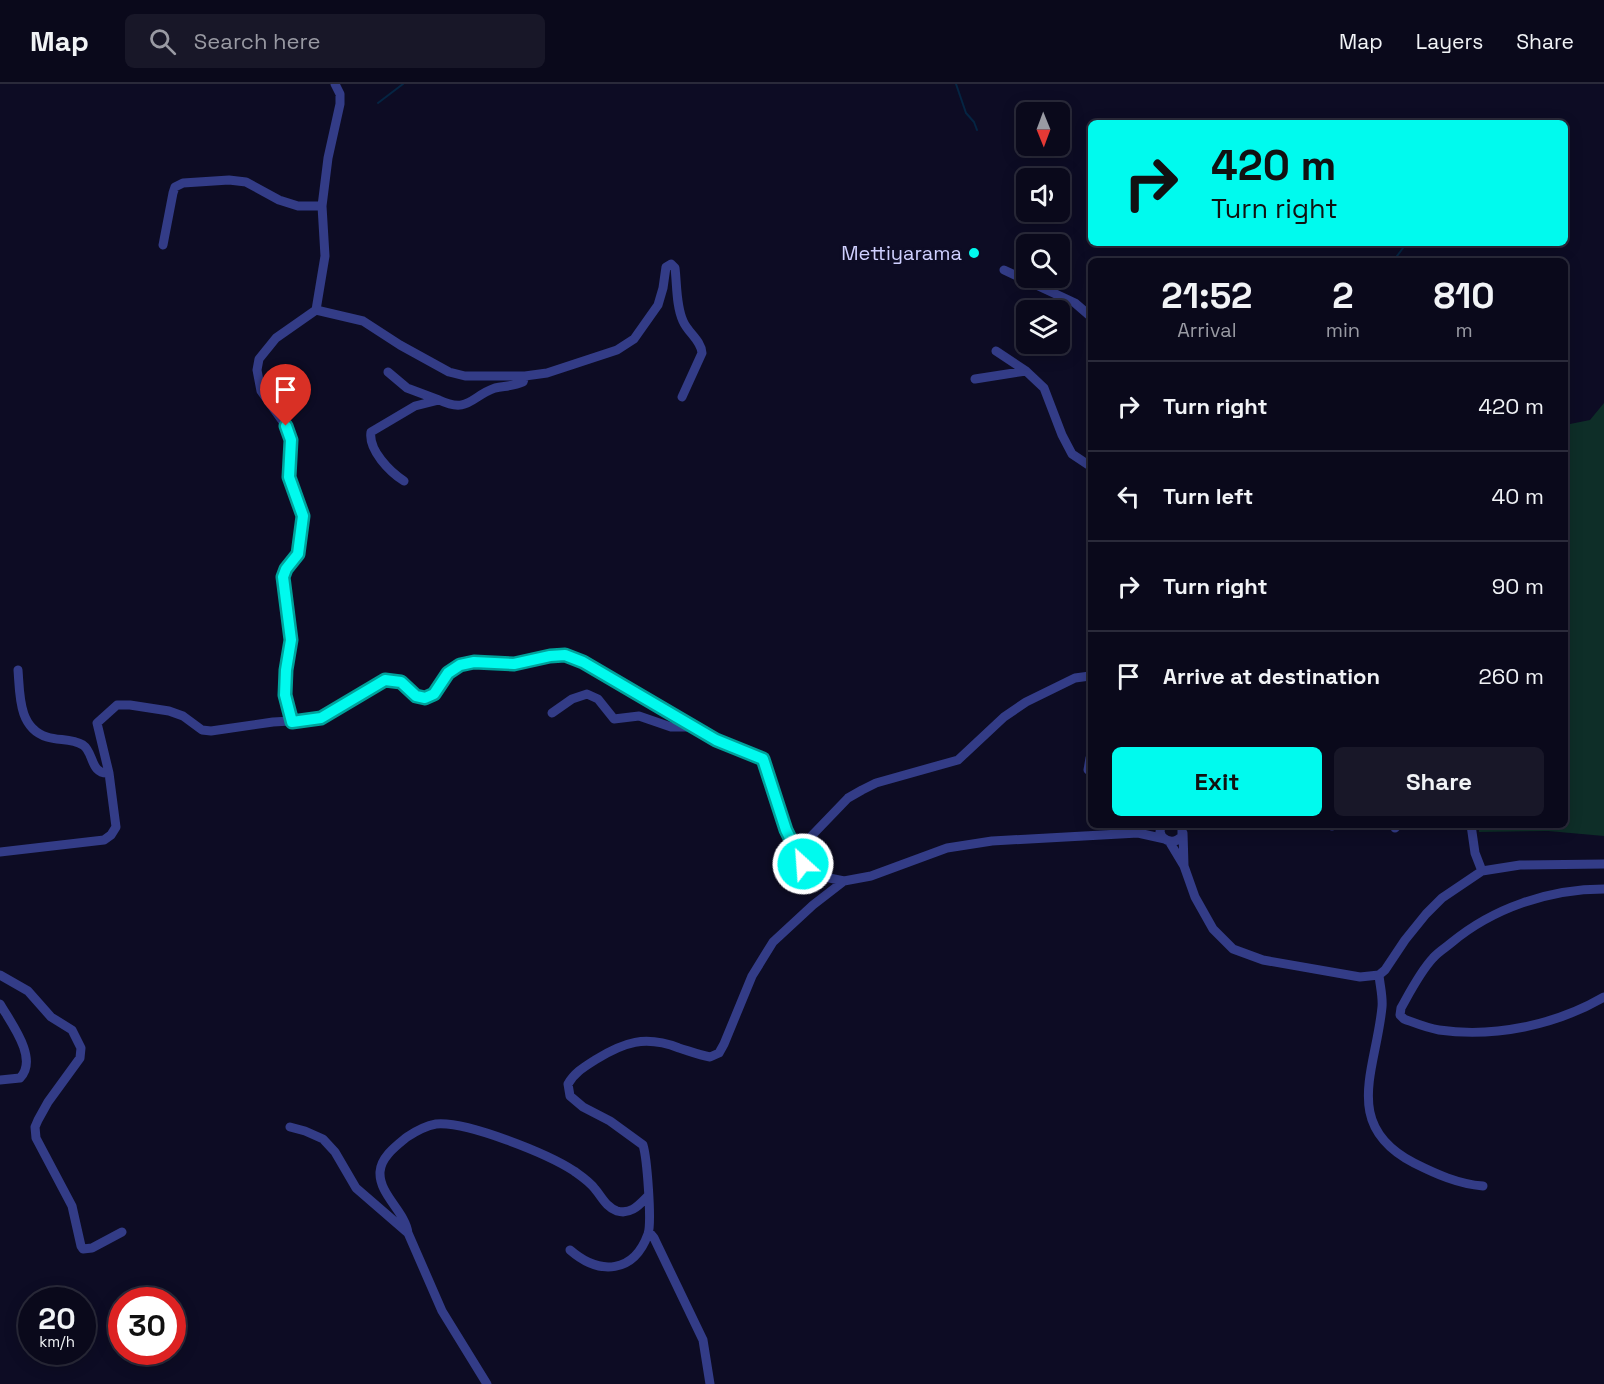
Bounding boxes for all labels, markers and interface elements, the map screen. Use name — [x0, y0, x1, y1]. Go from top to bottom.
search box — [125, 14, 545, 68]
text: Map — [30, 23, 89, 59]
icon: search — [146, 25, 179, 58]
text: Search here — [194, 27, 321, 55]
text: Map — [1339, 28, 1383, 55]
text: Layers — [1416, 28, 1483, 55]
text: Share — [1516, 28, 1574, 55]
north arrow — [1016, 102, 1070, 156]
map controls — [1016, 102, 1070, 354]
text: 420 m — [1211, 139, 1336, 192]
icon: right — [1112, 144, 1190, 222]
button: sound — [1016, 168, 1070, 222]
text: Turn right — [1211, 191, 1338, 226]
button: search — [1016, 234, 1070, 288]
place label: Mettiyarama — [841, 240, 962, 266]
marker: Mettiyarama — [967, 246, 981, 260]
text: 21:52 — [1161, 273, 1252, 319]
text: 2 — [1332, 273, 1354, 319]
text: 810 — [1433, 273, 1495, 319]
button: layers — [1016, 300, 1070, 354]
text: Arrival — [1177, 317, 1237, 343]
text: min — [1326, 317, 1360, 343]
text: m — [1455, 317, 1473, 343]
pin — [260, 364, 311, 426]
icon: arrive — [269, 373, 302, 406]
icon: right — [1112, 390, 1145, 423]
text: Turn right — [1163, 392, 1268, 420]
text: 420 m — [1478, 392, 1544, 420]
icon: left — [1112, 480, 1145, 513]
text: Turn left — [1163, 482, 1253, 510]
text: 40 m — [1492, 482, 1544, 510]
icon: right — [1112, 570, 1145, 603]
text: Turn right — [1163, 572, 1268, 600]
text: 90 m — [1492, 572, 1544, 600]
icon: arrive — [1112, 660, 1145, 693]
text: Arrive at destination — [1163, 662, 1380, 690]
text: 260 m — [1479, 662, 1544, 690]
button: Exit — [1112, 747, 1322, 816]
button: Share — [1334, 747, 1544, 816]
position arrow — [771, 832, 835, 896]
speed limit sign: 30 — [108, 1287, 186, 1365]
text: 20 — [38, 1299, 76, 1338]
text: km/h — [39, 1332, 75, 1351]

